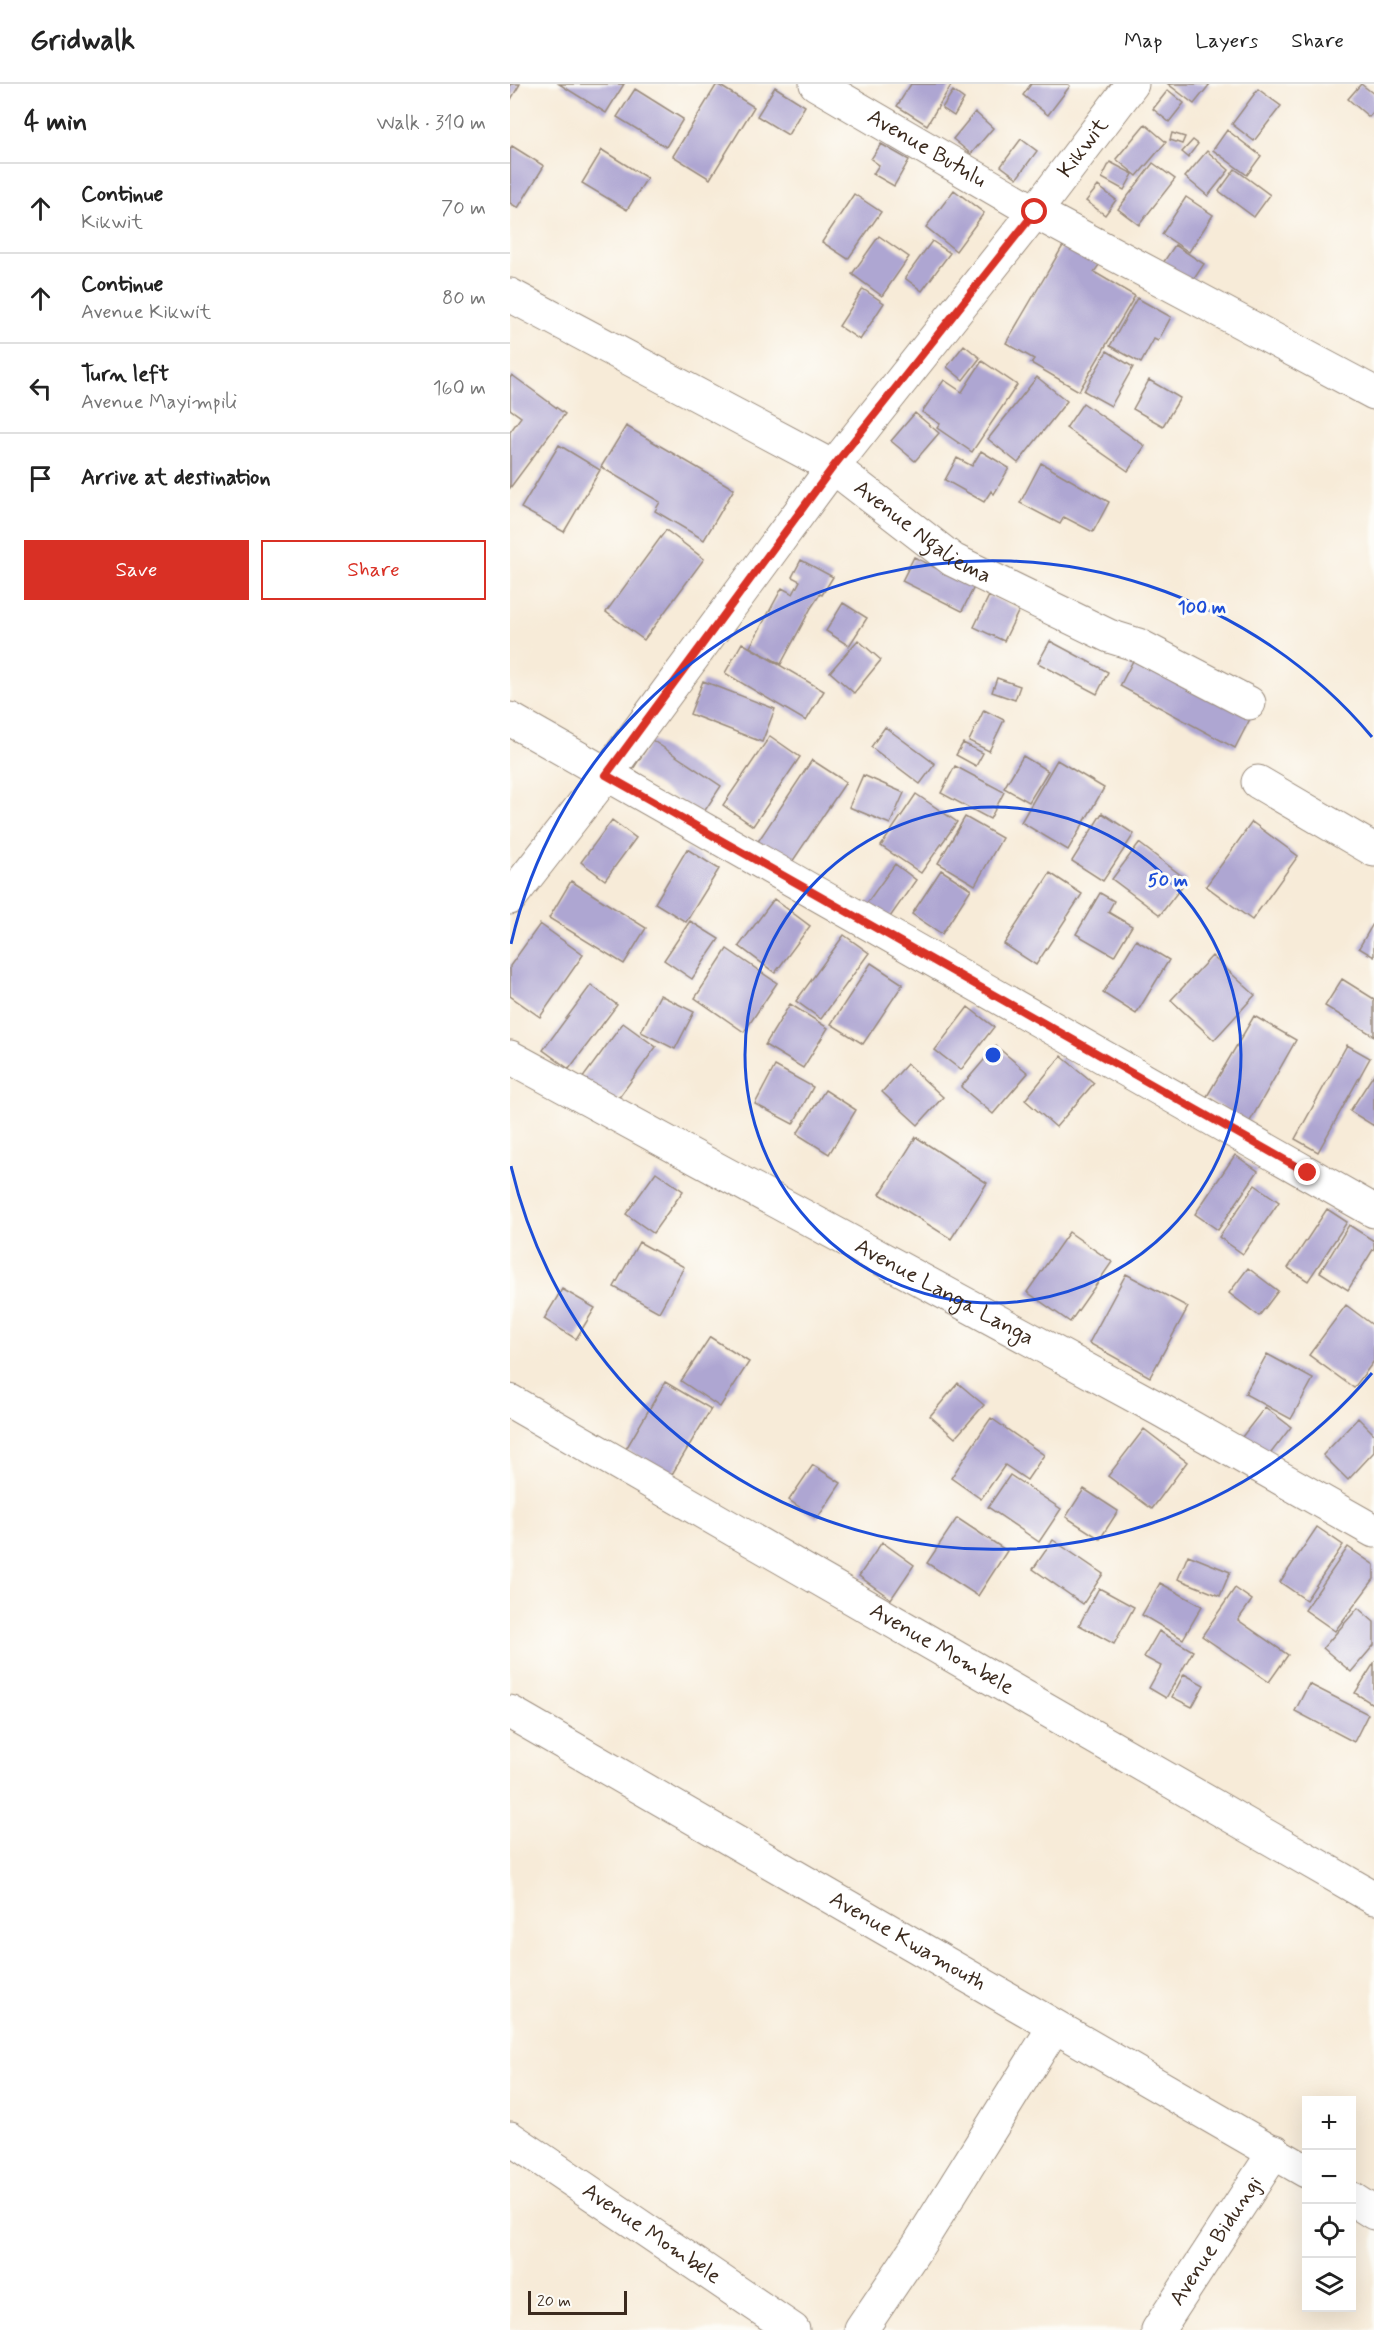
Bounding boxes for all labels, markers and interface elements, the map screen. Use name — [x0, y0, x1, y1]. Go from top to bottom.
text: Gridwalk — [30, 23, 135, 60]
text: Map — [1124, 27, 1162, 55]
text: Layers — [1195, 27, 1258, 55]
text: Share — [1291, 27, 1344, 55]
street label: Avenue Butulu — [862, 103, 991, 194]
text: 4 min — [24, 106, 87, 140]
text: Walk · 310 m — [376, 110, 486, 137]
street label: Kikwit — [1052, 112, 1115, 184]
text: Continue — [81, 181, 163, 209]
icon: ahead — [24, 192, 57, 225]
text: 70 m — [441, 195, 486, 222]
route start — [1021, 198, 1047, 224]
text: Kikwit — [81, 209, 143, 236]
text: Continue — [81, 271, 163, 299]
icon: ahead — [24, 282, 57, 315]
text: 80 m — [442, 285, 486, 312]
text: Avenue Kikwit — [81, 299, 211, 326]
text: Turn left — [81, 361, 169, 389]
icon: left — [24, 372, 57, 405]
text: 160 m — [433, 375, 486, 402]
text: Avenue Mayimpili — [81, 389, 237, 416]
icon: arrive — [24, 462, 57, 495]
text: Arrive at destination — [81, 464, 271, 492]
street label: Avenue Ngaliema — [848, 474, 996, 590]
button: Save — [24, 540, 249, 600]
button: Share — [261, 540, 486, 600]
text: 100 m — [1178, 596, 1226, 620]
text: 50 m — [1148, 869, 1188, 893]
centre of rings — [983, 1045, 1003, 1065]
route end — [1294, 1159, 1320, 1185]
street label: Avenue Langa Langa — [850, 1233, 1039, 1353]
street label: Avenue Mombele — [865, 1597, 1019, 1702]
street label: Avenue Kwamouth — [824, 1885, 991, 1997]
map controls — [1302, 2096, 1356, 2312]
button: + — [1302, 2096, 1356, 2150]
button: − — [1302, 2150, 1356, 2204]
street label: Avenue Bidungi — [1163, 2171, 1269, 2311]
street label: Avenue Mombele — [577, 2177, 726, 2291]
button: locate — [1302, 2204, 1356, 2258]
button: layers — [1302, 2258, 1356, 2312]
scale bar — [528, 2288, 627, 2316]
text: 20 m — [537, 2291, 571, 2312]

